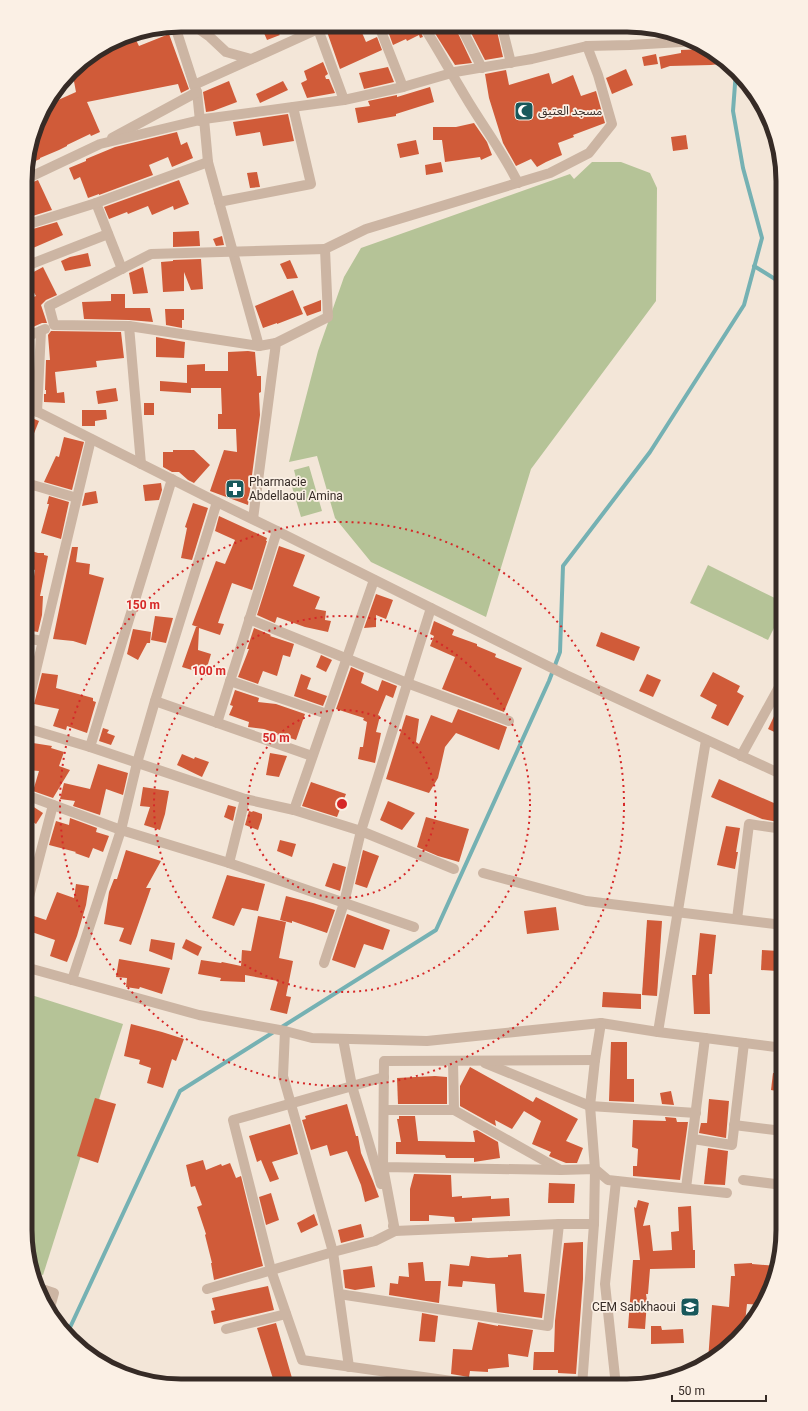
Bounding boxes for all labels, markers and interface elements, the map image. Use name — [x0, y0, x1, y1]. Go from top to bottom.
mosque icon: مسجد العتيق — [513, 100, 535, 122]
place label: مسجد العتيق — [538, 104, 602, 119]
place label: Pharmacie Abdellaoui Amina — [249, 475, 343, 503]
pharmacy icon: Pharmacie Abdellaoui Amina — [224, 478, 246, 500]
text: 150 m — [126, 598, 160, 612]
text: 100 m — [192, 664, 226, 678]
text: 50 m — [262, 731, 290, 745]
centre of rings — [335, 797, 349, 811]
school or university icon: CEM Sabkhaoui — [679, 1296, 701, 1318]
place label: CEM Sabkhaoui — [592, 1300, 676, 1314]
scale bar — [672, 1377, 766, 1403]
text: 50 m — [678, 1384, 705, 1398]

